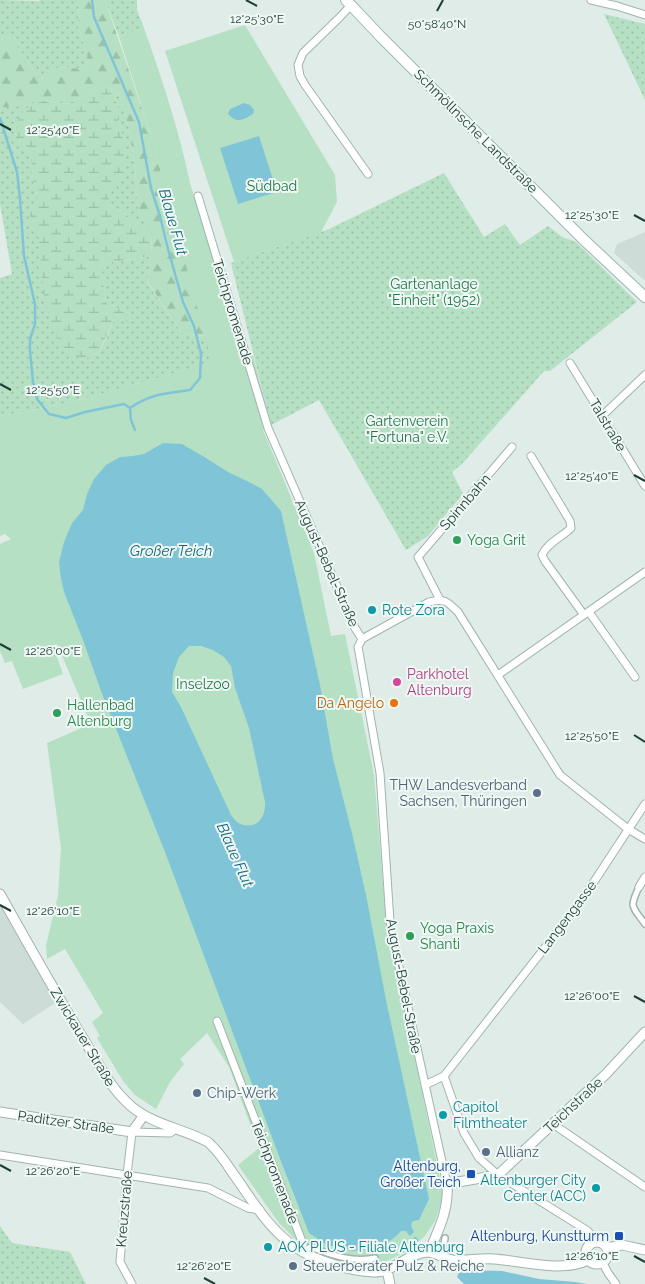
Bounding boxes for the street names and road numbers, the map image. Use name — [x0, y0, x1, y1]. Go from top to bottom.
street label: Schmöllnsche Landstraße — [411, 66, 541, 196]
street label: Teichpromenade — [209, 257, 257, 367]
street label: Talstraße — [586, 396, 630, 454]
street label: Spinnbahn — [436, 471, 494, 533]
street label: August-Bebel-Straße — [292, 497, 362, 629]
street label: Langengasse — [534, 877, 600, 957]
street label: August-Bebel-Straße — [383, 917, 425, 1055]
street label: Zwickauer Straße — [47, 985, 119, 1089]
street label: Teichstraße — [540, 1074, 606, 1136]
street label: Paditzer Straße — [17, 1107, 115, 1137]
street label: Teichpromenade — [248, 1118, 302, 1226]
street label: Kreuzstraße — [113, 1170, 135, 1248]

